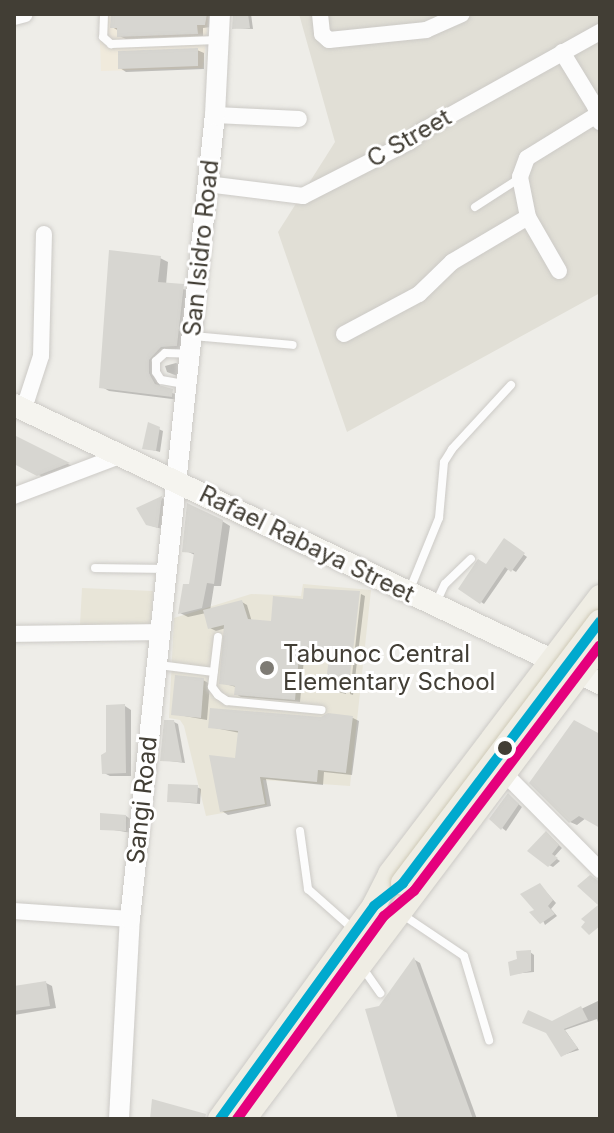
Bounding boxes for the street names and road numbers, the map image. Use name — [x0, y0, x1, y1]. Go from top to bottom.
street label: C Street — [362, 103, 456, 173]
street label: San Isidro Road — [177, 158, 225, 338]
street label: Rafael Rabaya Street — [195, 479, 419, 609]
street label: Sangi Road — [121, 735, 163, 865]

